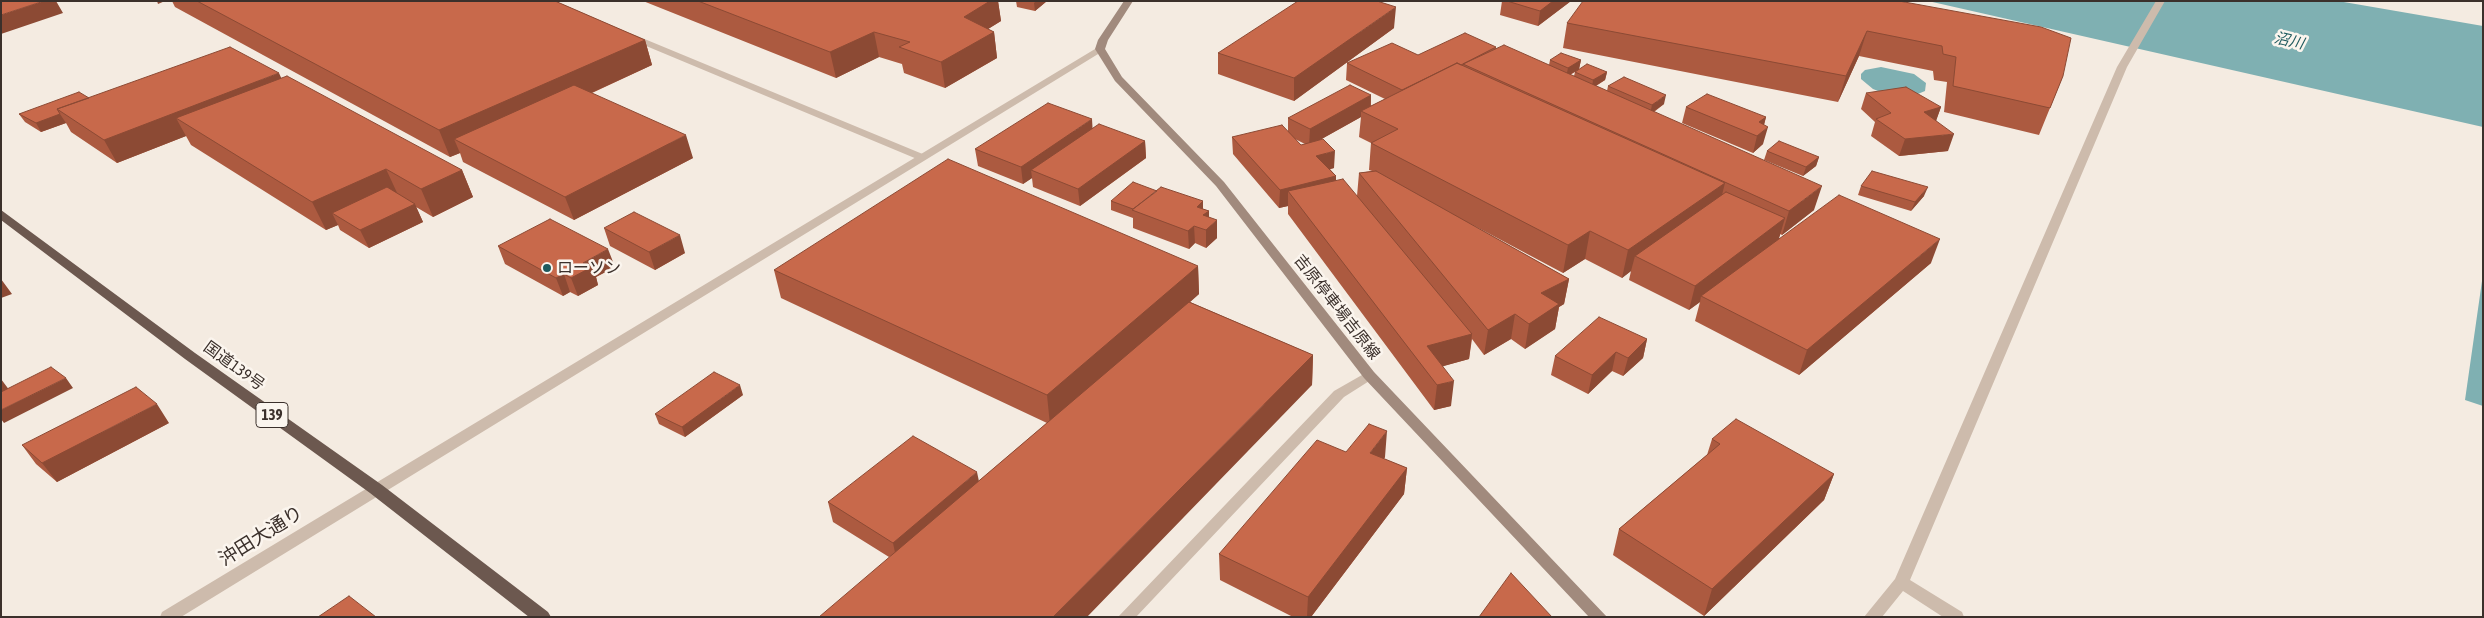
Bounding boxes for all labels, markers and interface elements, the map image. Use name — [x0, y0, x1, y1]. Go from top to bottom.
water label: 沼川 — [2272, 29, 2306, 53]
street label: 吉原停車場吉原線 — [1290, 251, 1384, 363]
place label: ローソン — [557, 258, 621, 278]
marker: ローソン — [541, 262, 553, 274]
street label: 国道139号 — [200, 337, 268, 395]
road number: 139 — [256, 402, 288, 428]
street label: 沖田大通り — [215, 501, 307, 571]

